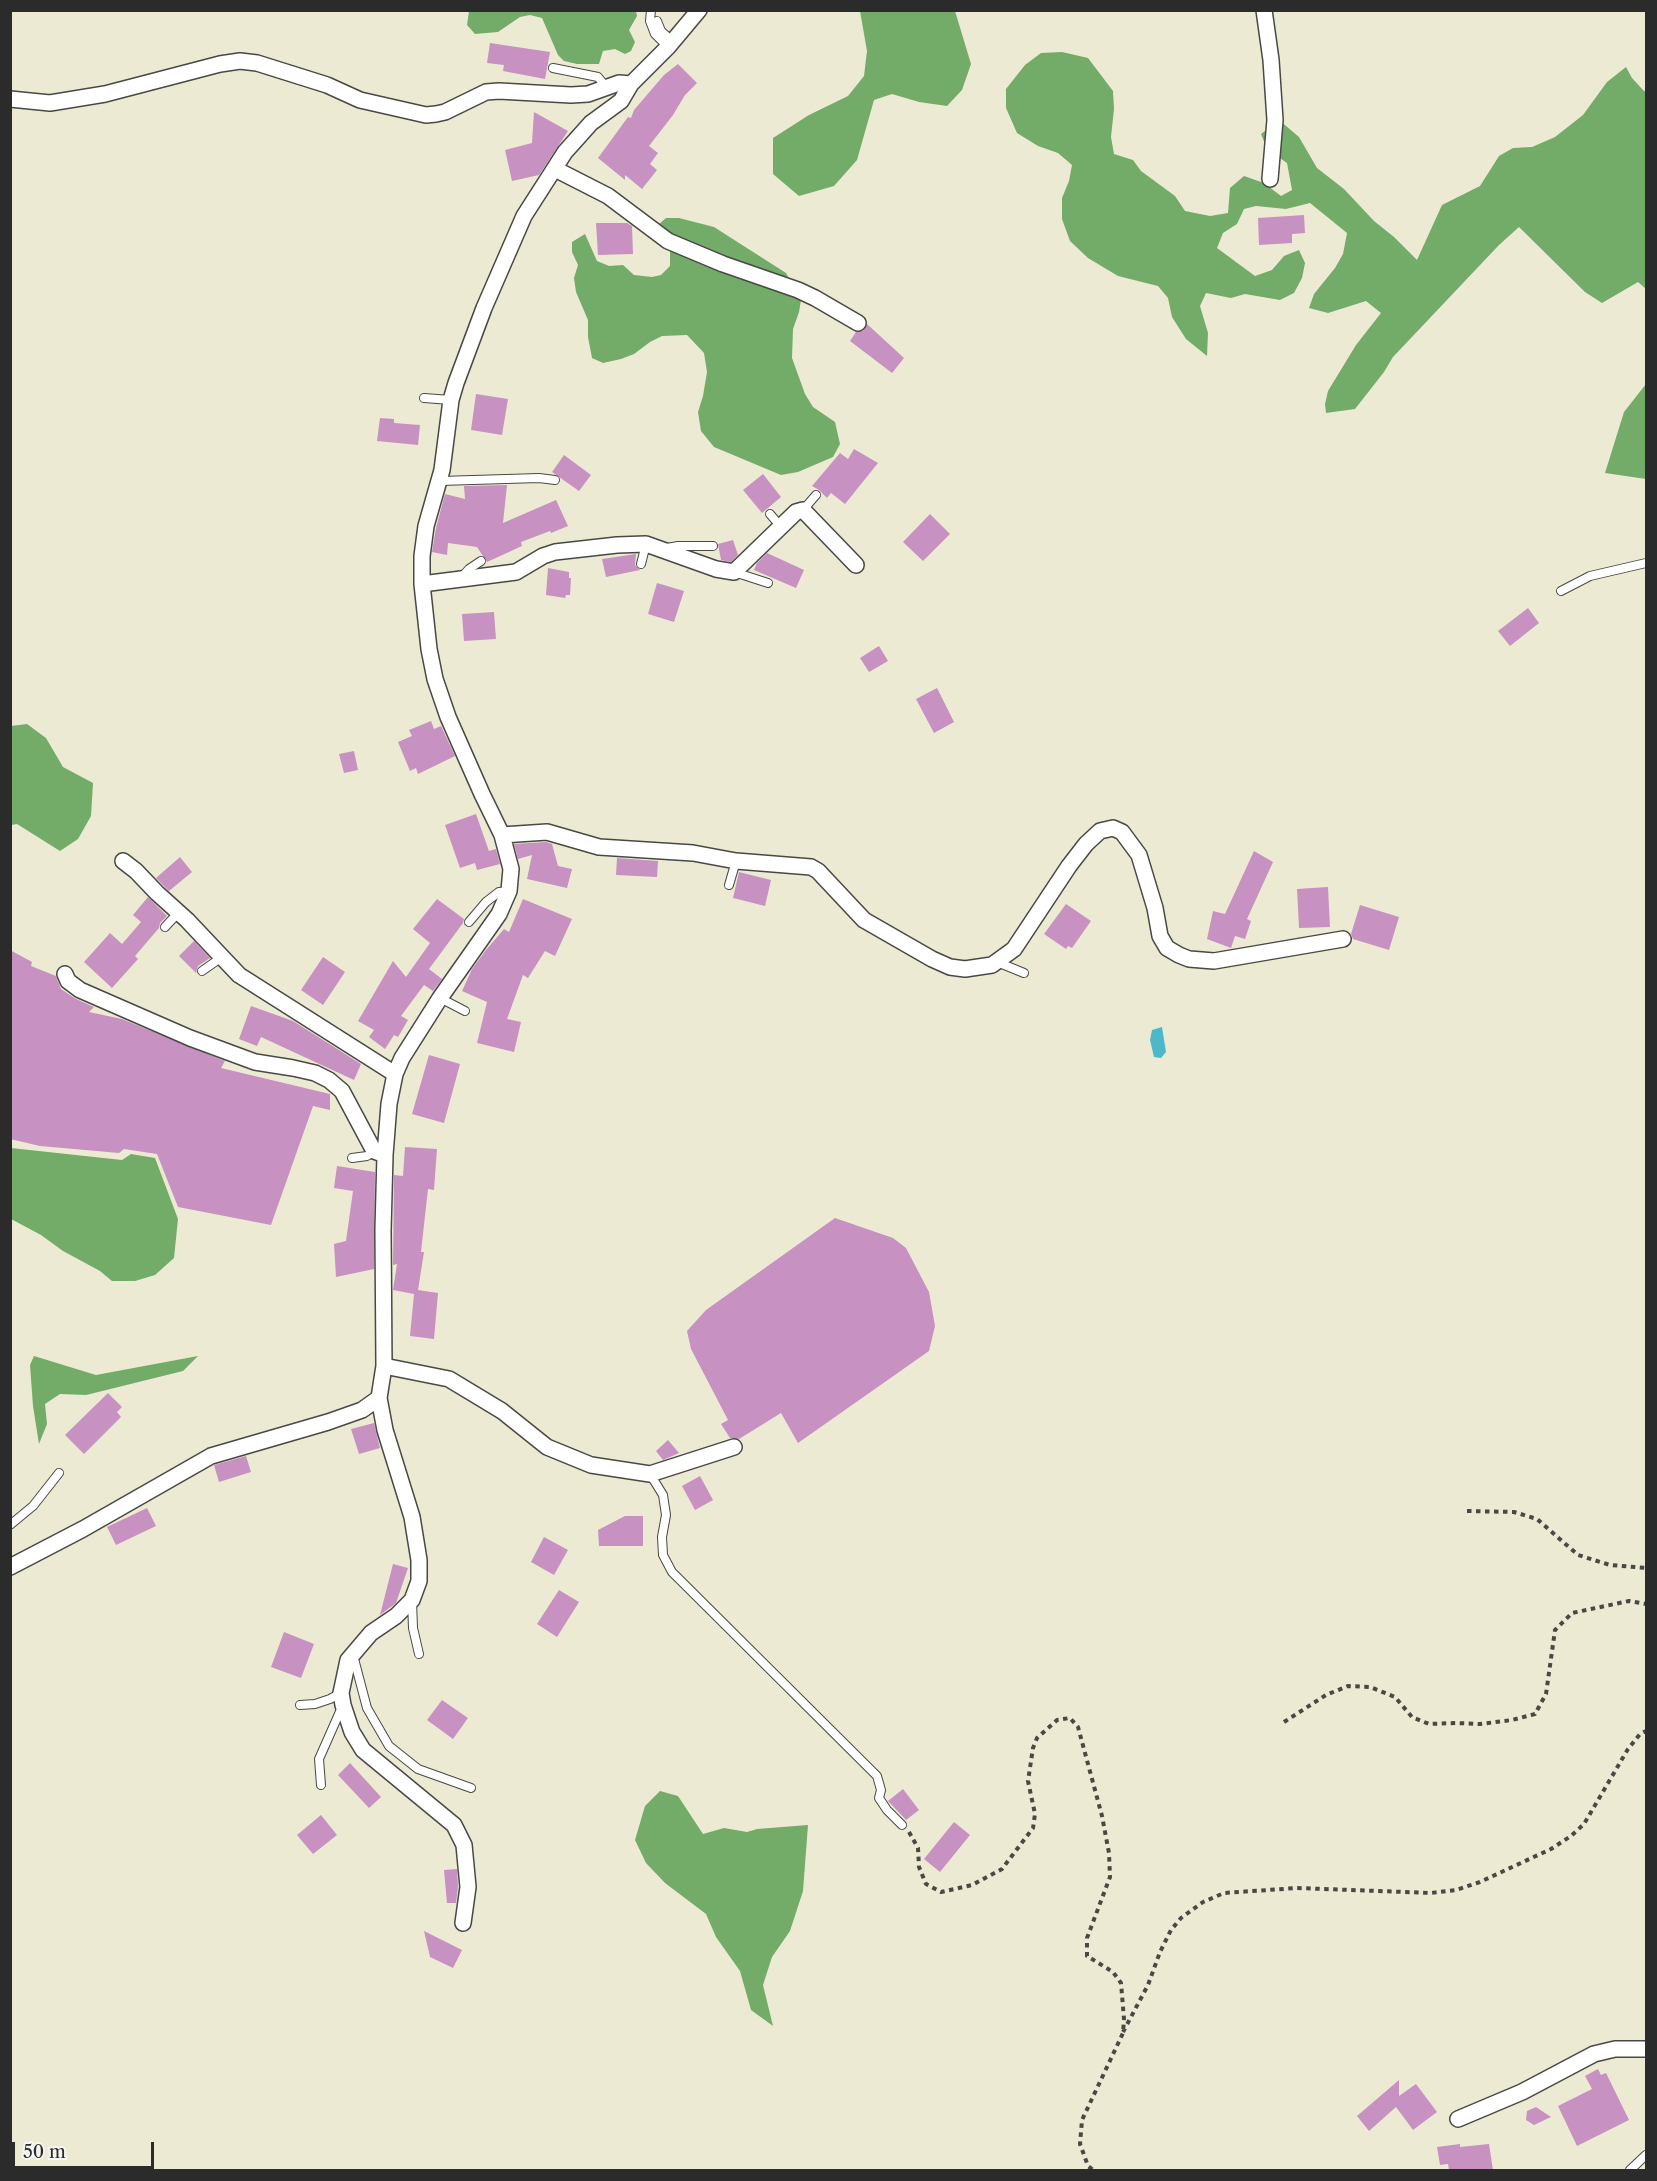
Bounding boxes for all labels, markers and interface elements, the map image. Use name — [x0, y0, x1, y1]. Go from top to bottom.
scale bar — [15, 2130, 158, 2168]
text: 50 m — [23, 2141, 66, 2163]

